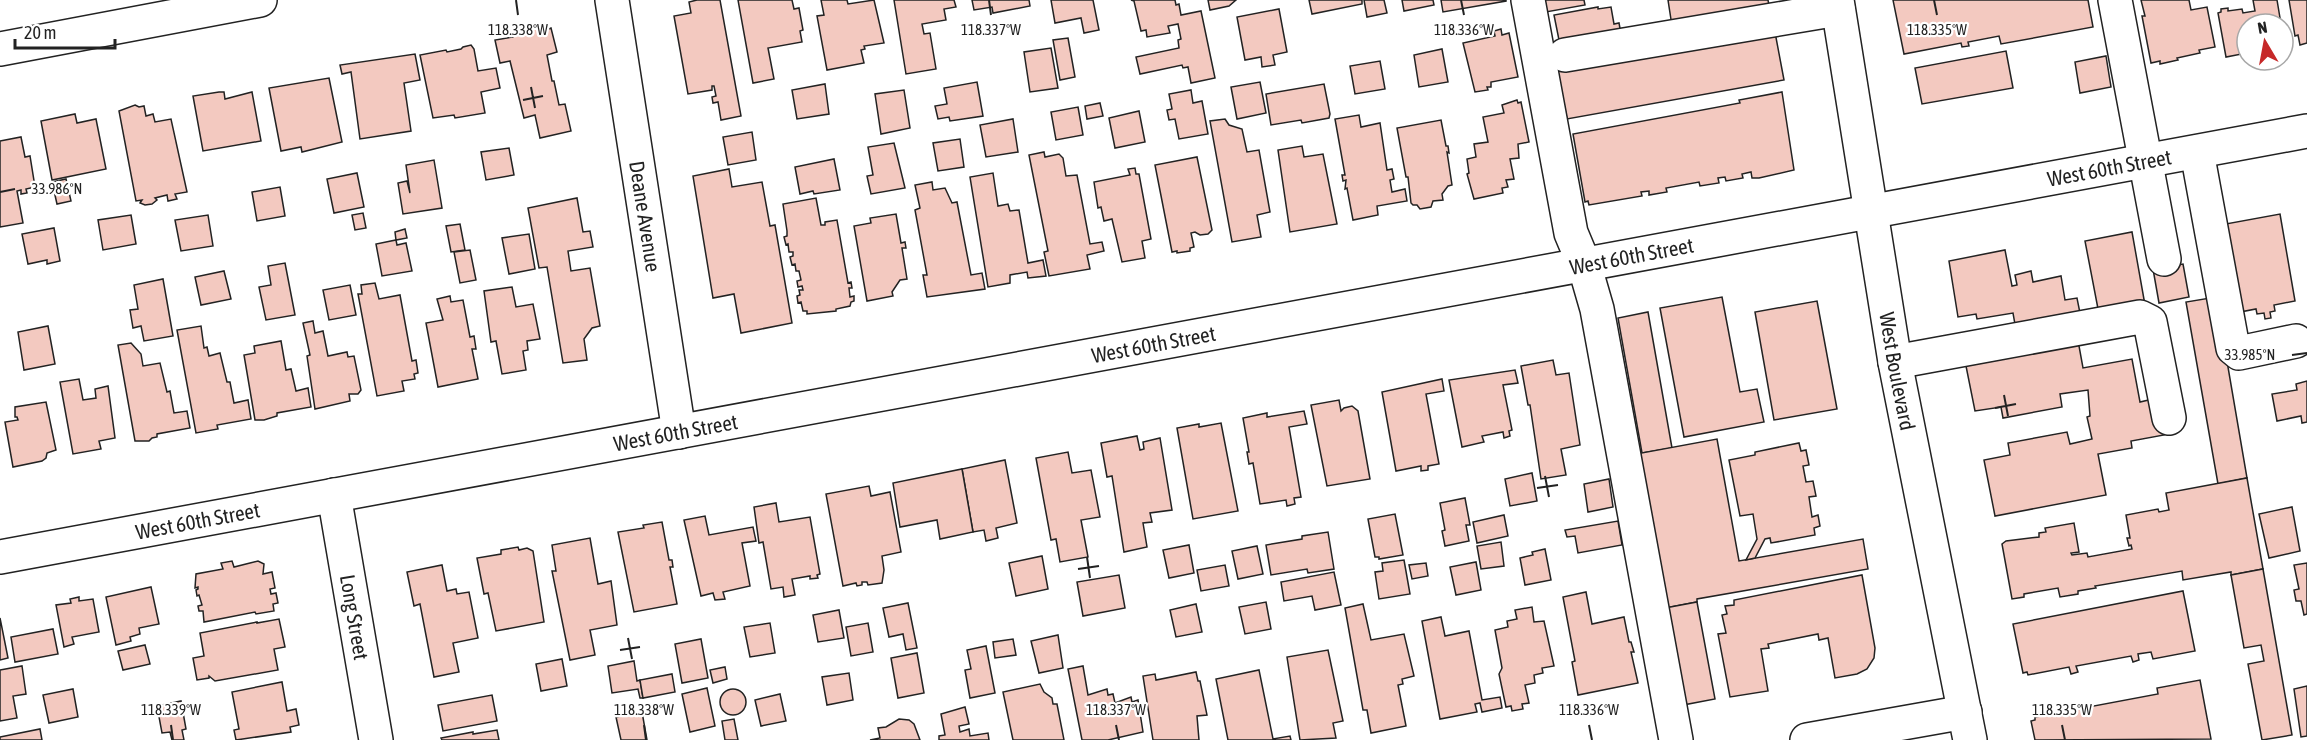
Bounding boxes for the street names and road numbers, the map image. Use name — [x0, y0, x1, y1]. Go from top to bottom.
street label: West 60th Street — [2045, 144, 2173, 191]
street label: Deane Avenue — [625, 159, 666, 274]
street label: West 60th Street — [1568, 233, 1695, 279]
street label: West Boulevard — [1875, 310, 1920, 432]
street label: West 60th Street — [1090, 321, 1217, 367]
street label: West 60th Street — [612, 409, 739, 455]
street label: West 60th Street — [134, 497, 262, 544]
street label: Long Street — [336, 573, 374, 662]

